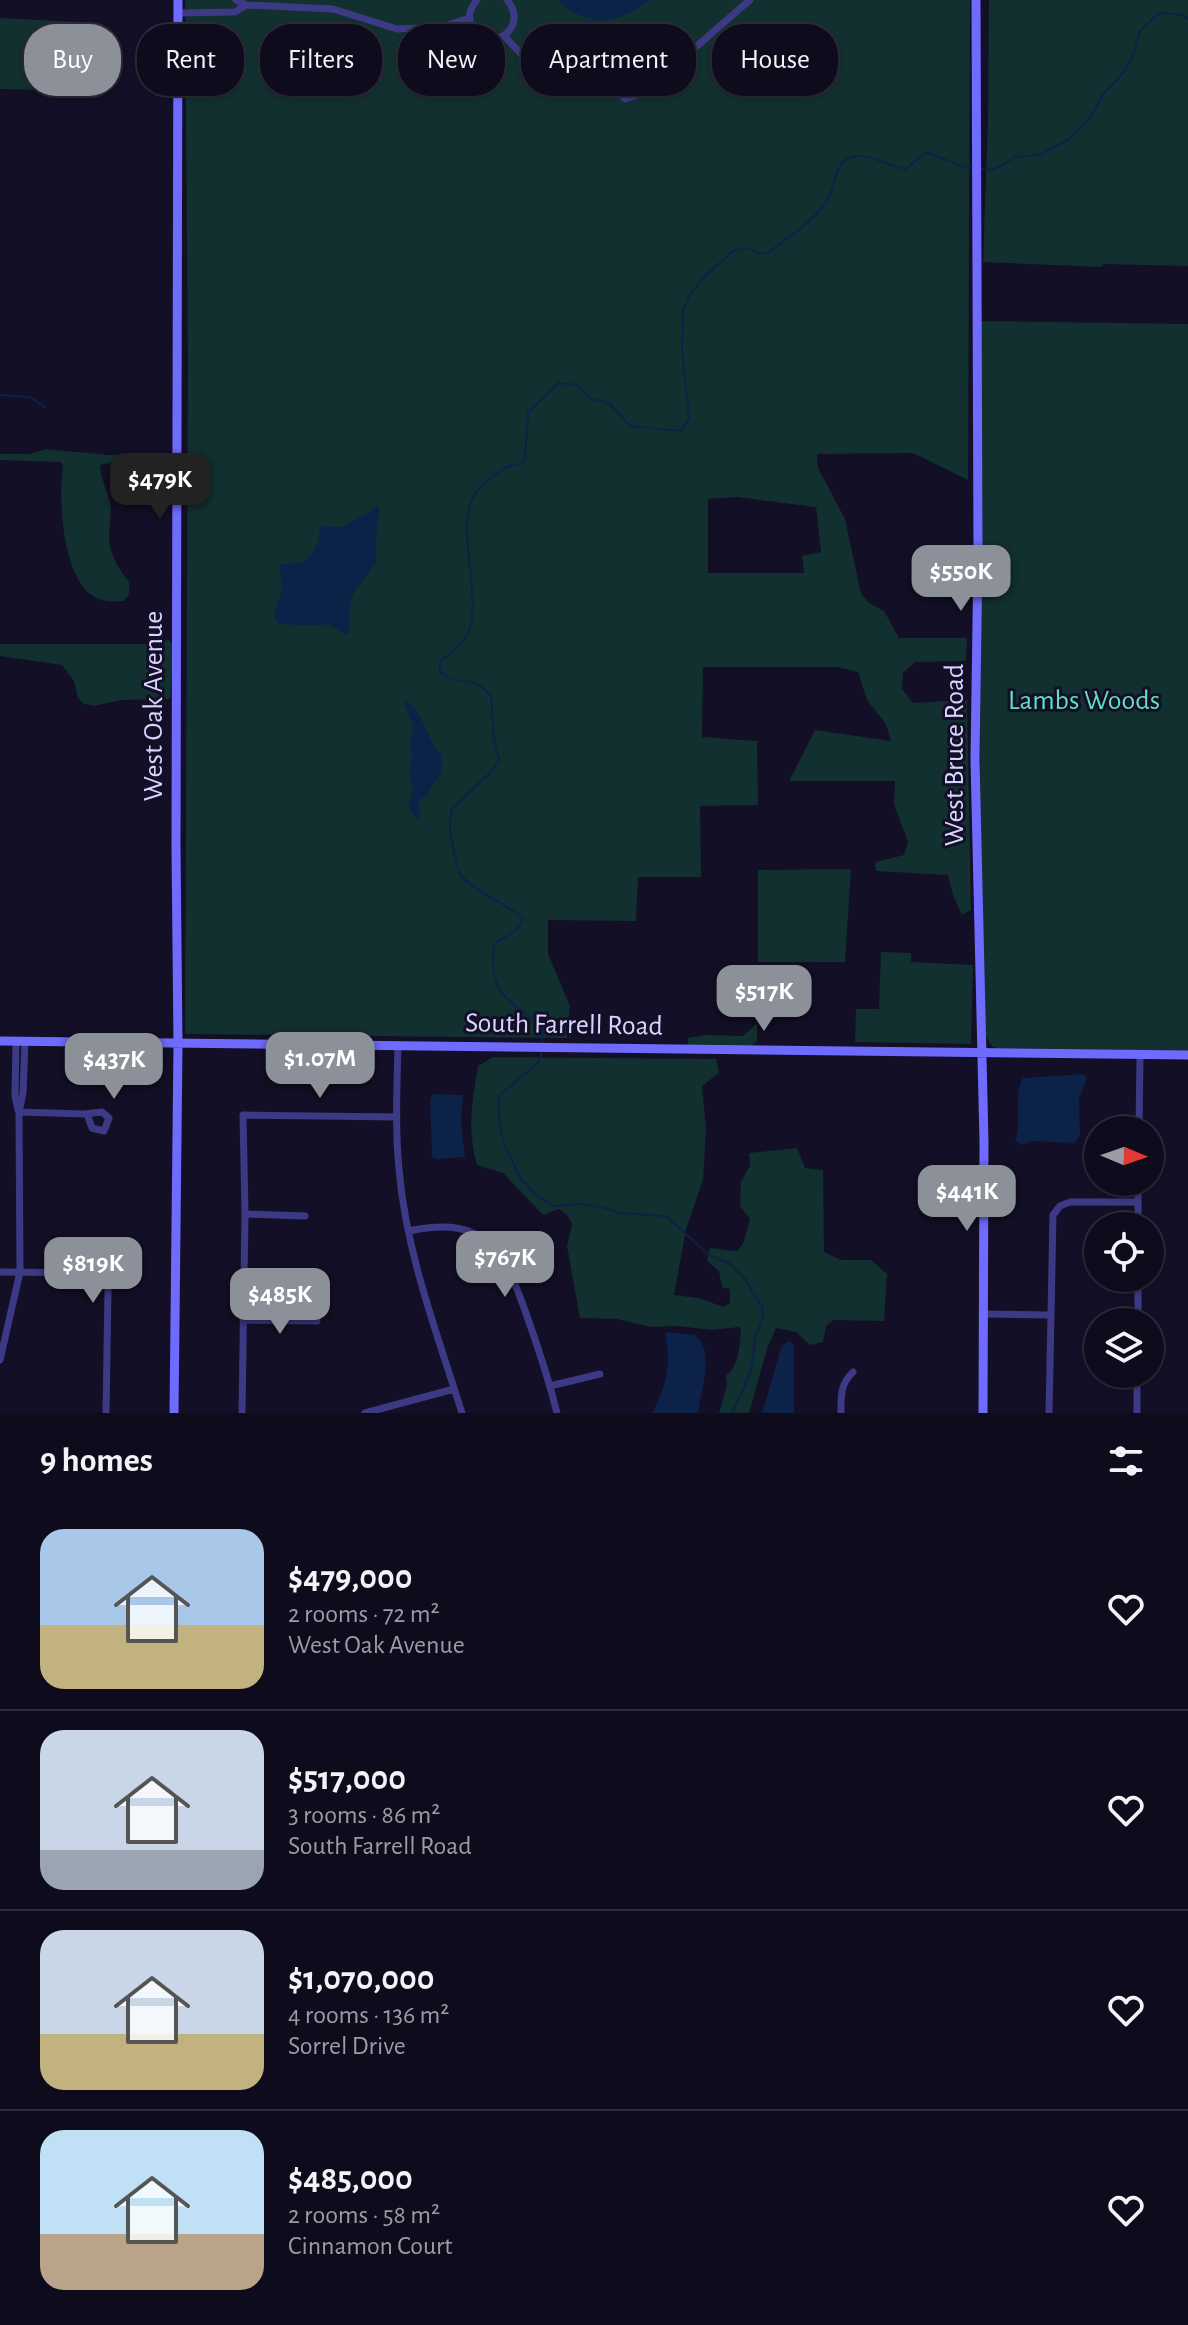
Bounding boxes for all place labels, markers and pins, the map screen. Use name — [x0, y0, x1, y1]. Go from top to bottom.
pin: $479K — [104, 453, 216, 521]
pin: $550K — [905, 545, 1017, 613]
pin: $517K — [708, 965, 820, 1033]
pin: $1.07M — [255, 1032, 385, 1100]
pin: $437K — [58, 1033, 170, 1101]
pin: $441K — [911, 1165, 1023, 1233]
pin: $767K — [449, 1231, 561, 1299]
pin: $819K — [37, 1237, 149, 1305]
pin: $485K — [224, 1268, 336, 1336]

